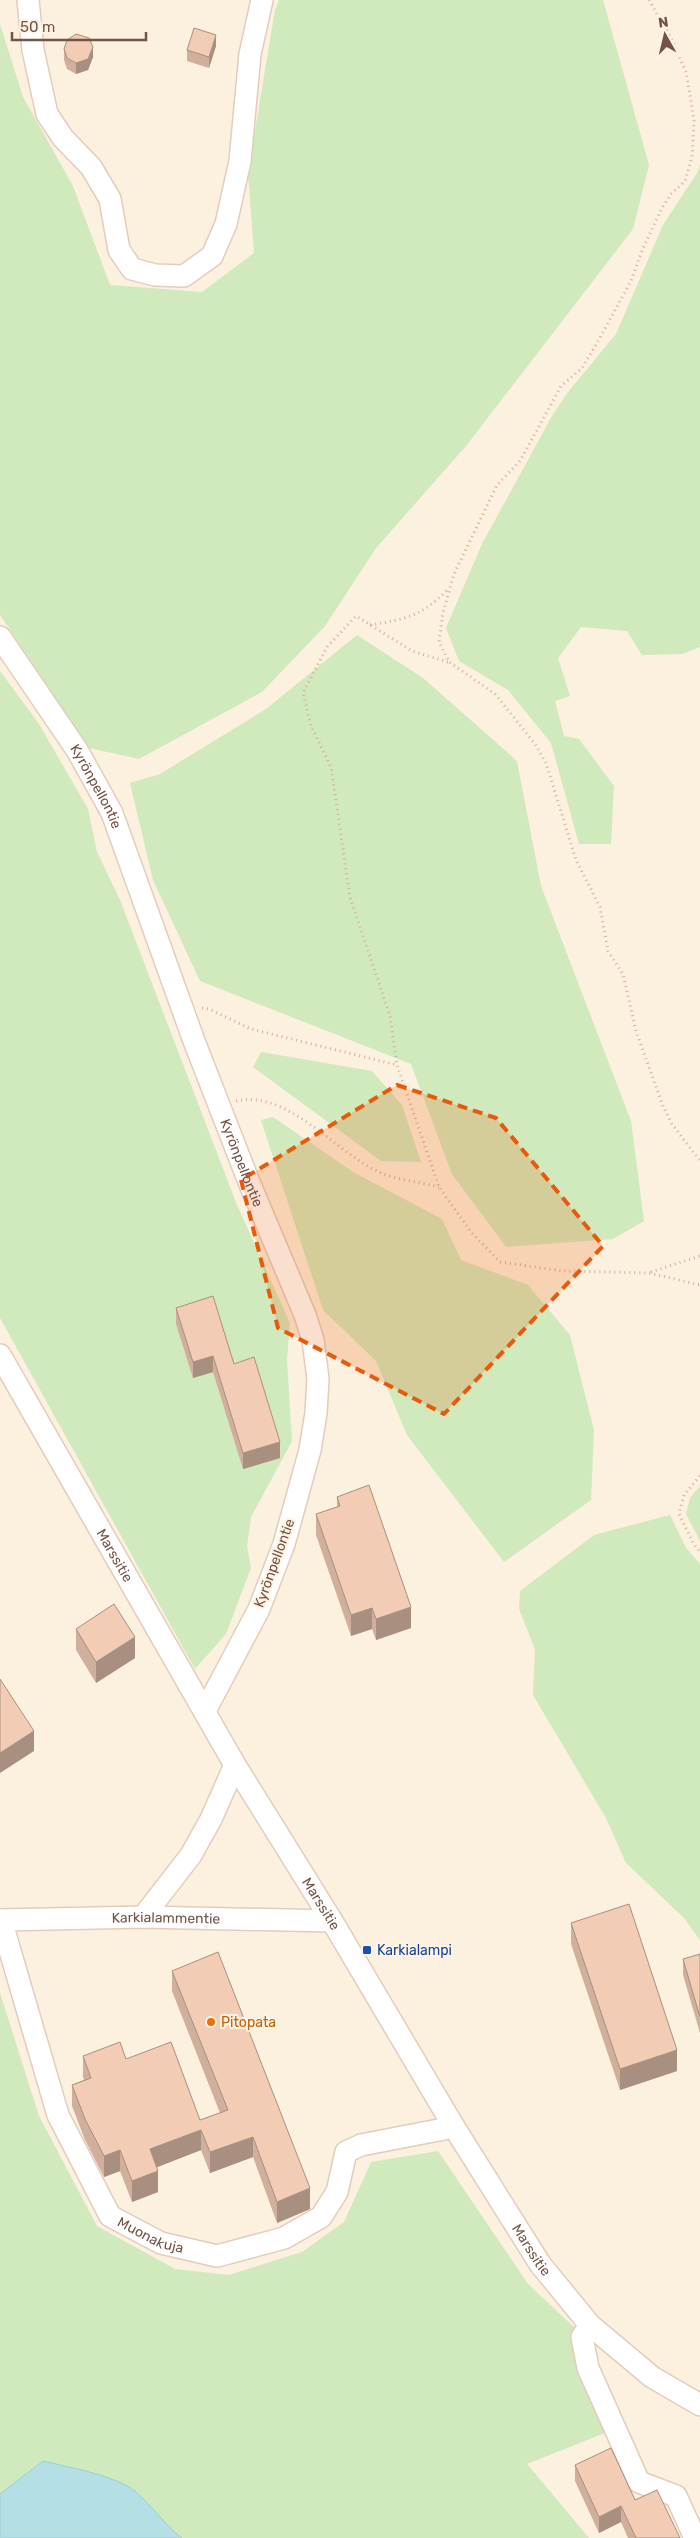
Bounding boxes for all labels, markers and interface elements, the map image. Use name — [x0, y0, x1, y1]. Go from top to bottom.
scale bar — [12, 10, 146, 42]
north arrow — [640, 10, 690, 60]
text: N — [657, 14, 669, 32]
text: 50 m — [20, 18, 55, 36]
street label: Kyrönpellontie — [67, 741, 125, 831]
street label: Kyrönpellontie — [216, 1117, 267, 1210]
street label: Kyrönpellontie — [251, 1516, 298, 1610]
street label: Marssitie — [92, 1526, 136, 1585]
street label: Marssitie — [298, 1875, 344, 1933]
street label: Karkialammentie — [111, 1909, 221, 1928]
place label: Karkialampi — [377, 1942, 452, 1959]
marker: Karkialampi — [361, 1944, 373, 1956]
place label: Pitopata — [221, 2014, 276, 2031]
marker: Pitopata — [205, 2016, 217, 2028]
street label: Muonakuja — [114, 2214, 185, 2257]
street label: Marssitie — [508, 2221, 554, 2280]

